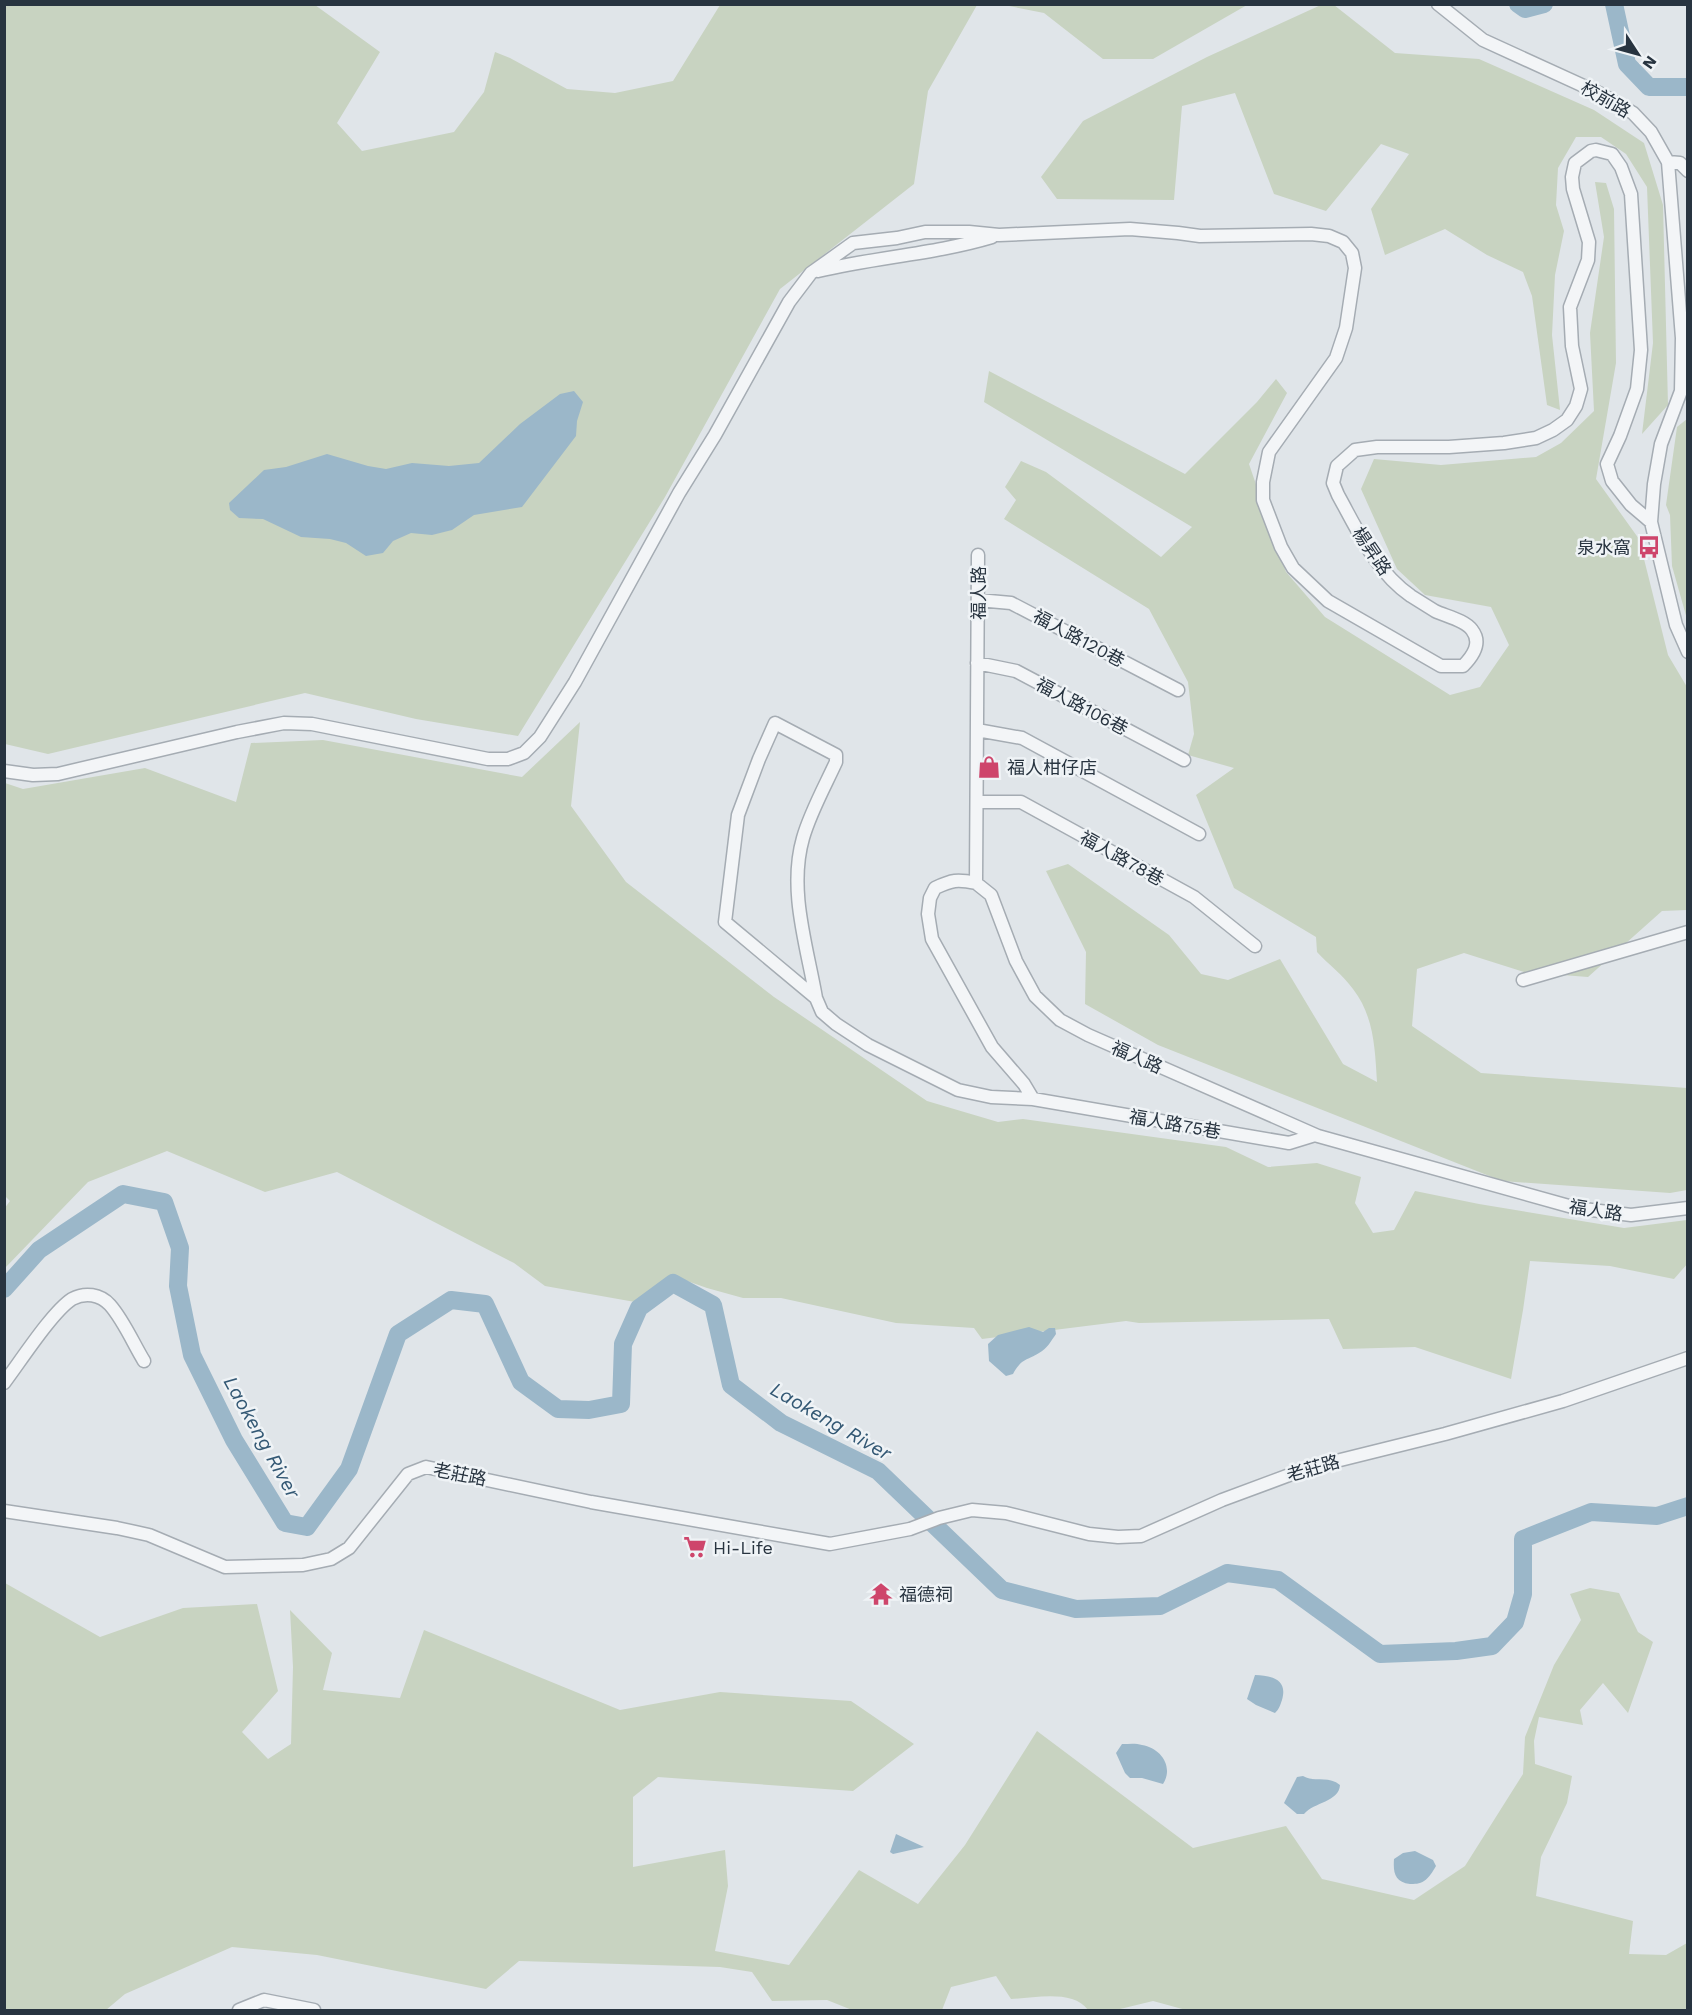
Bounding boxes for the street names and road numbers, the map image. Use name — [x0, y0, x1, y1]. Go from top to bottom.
street label: 校前路 — [1577, 76, 1635, 122]
street label: 楊昇路 — [1348, 523, 1396, 579]
street label: 福人路 — [968, 566, 989, 620]
street label: 福人路120巷 — [1030, 605, 1128, 671]
street label: 福人路106巷 — [1032, 673, 1132, 739]
street label: 福人路78巷 — [1076, 826, 1168, 890]
street label: 福人路 — [1108, 1036, 1166, 1078]
street label: 福人路75巷 — [1128, 1106, 1222, 1142]
street label: 福人路 — [1568, 1195, 1624, 1225]
street label: 老莊路 — [1284, 1450, 1342, 1486]
street label: 老莊路 — [431, 1459, 489, 1489]

